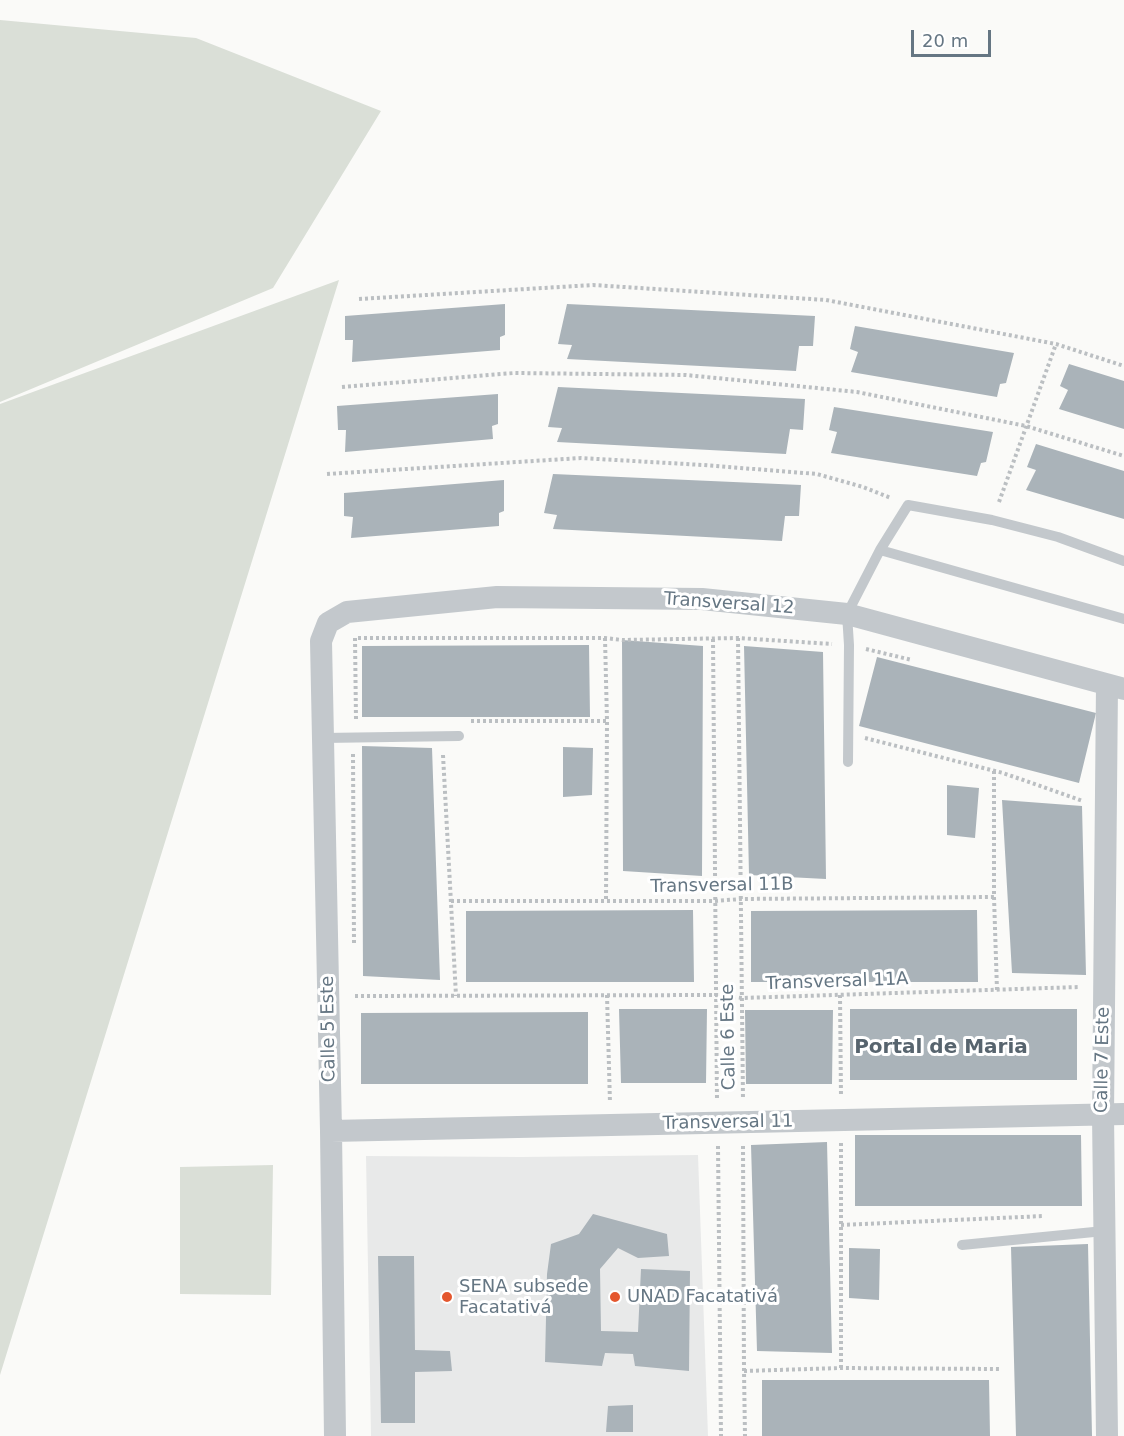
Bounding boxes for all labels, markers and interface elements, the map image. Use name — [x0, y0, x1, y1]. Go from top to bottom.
scale bar — [914, 18, 994, 56]
text: 20 m — [922, 30, 968, 51]
street label: Transversal 12 — [663, 589, 795, 619]
street label: Transversal 11B — [650, 874, 794, 898]
street label: Transversal 11A — [765, 969, 909, 995]
street label: Calle 5 Este — [317, 976, 341, 1082]
street label: Calle 6 Este — [717, 984, 741, 1090]
street label: Calle 7 Este — [1091, 1007, 1115, 1113]
district label: Portal de Maria — [854, 1036, 1028, 1060]
street label: Transversal 11 — [662, 1111, 794, 1135]
place label: SENA subsede Facatativá — [459, 1276, 588, 1318]
place label: UNAD Facatativá — [627, 1286, 778, 1308]
marker: SENA subsede Facatativá — [440, 1290, 454, 1304]
marker: UNAD Facatativá — [608, 1290, 622, 1304]

